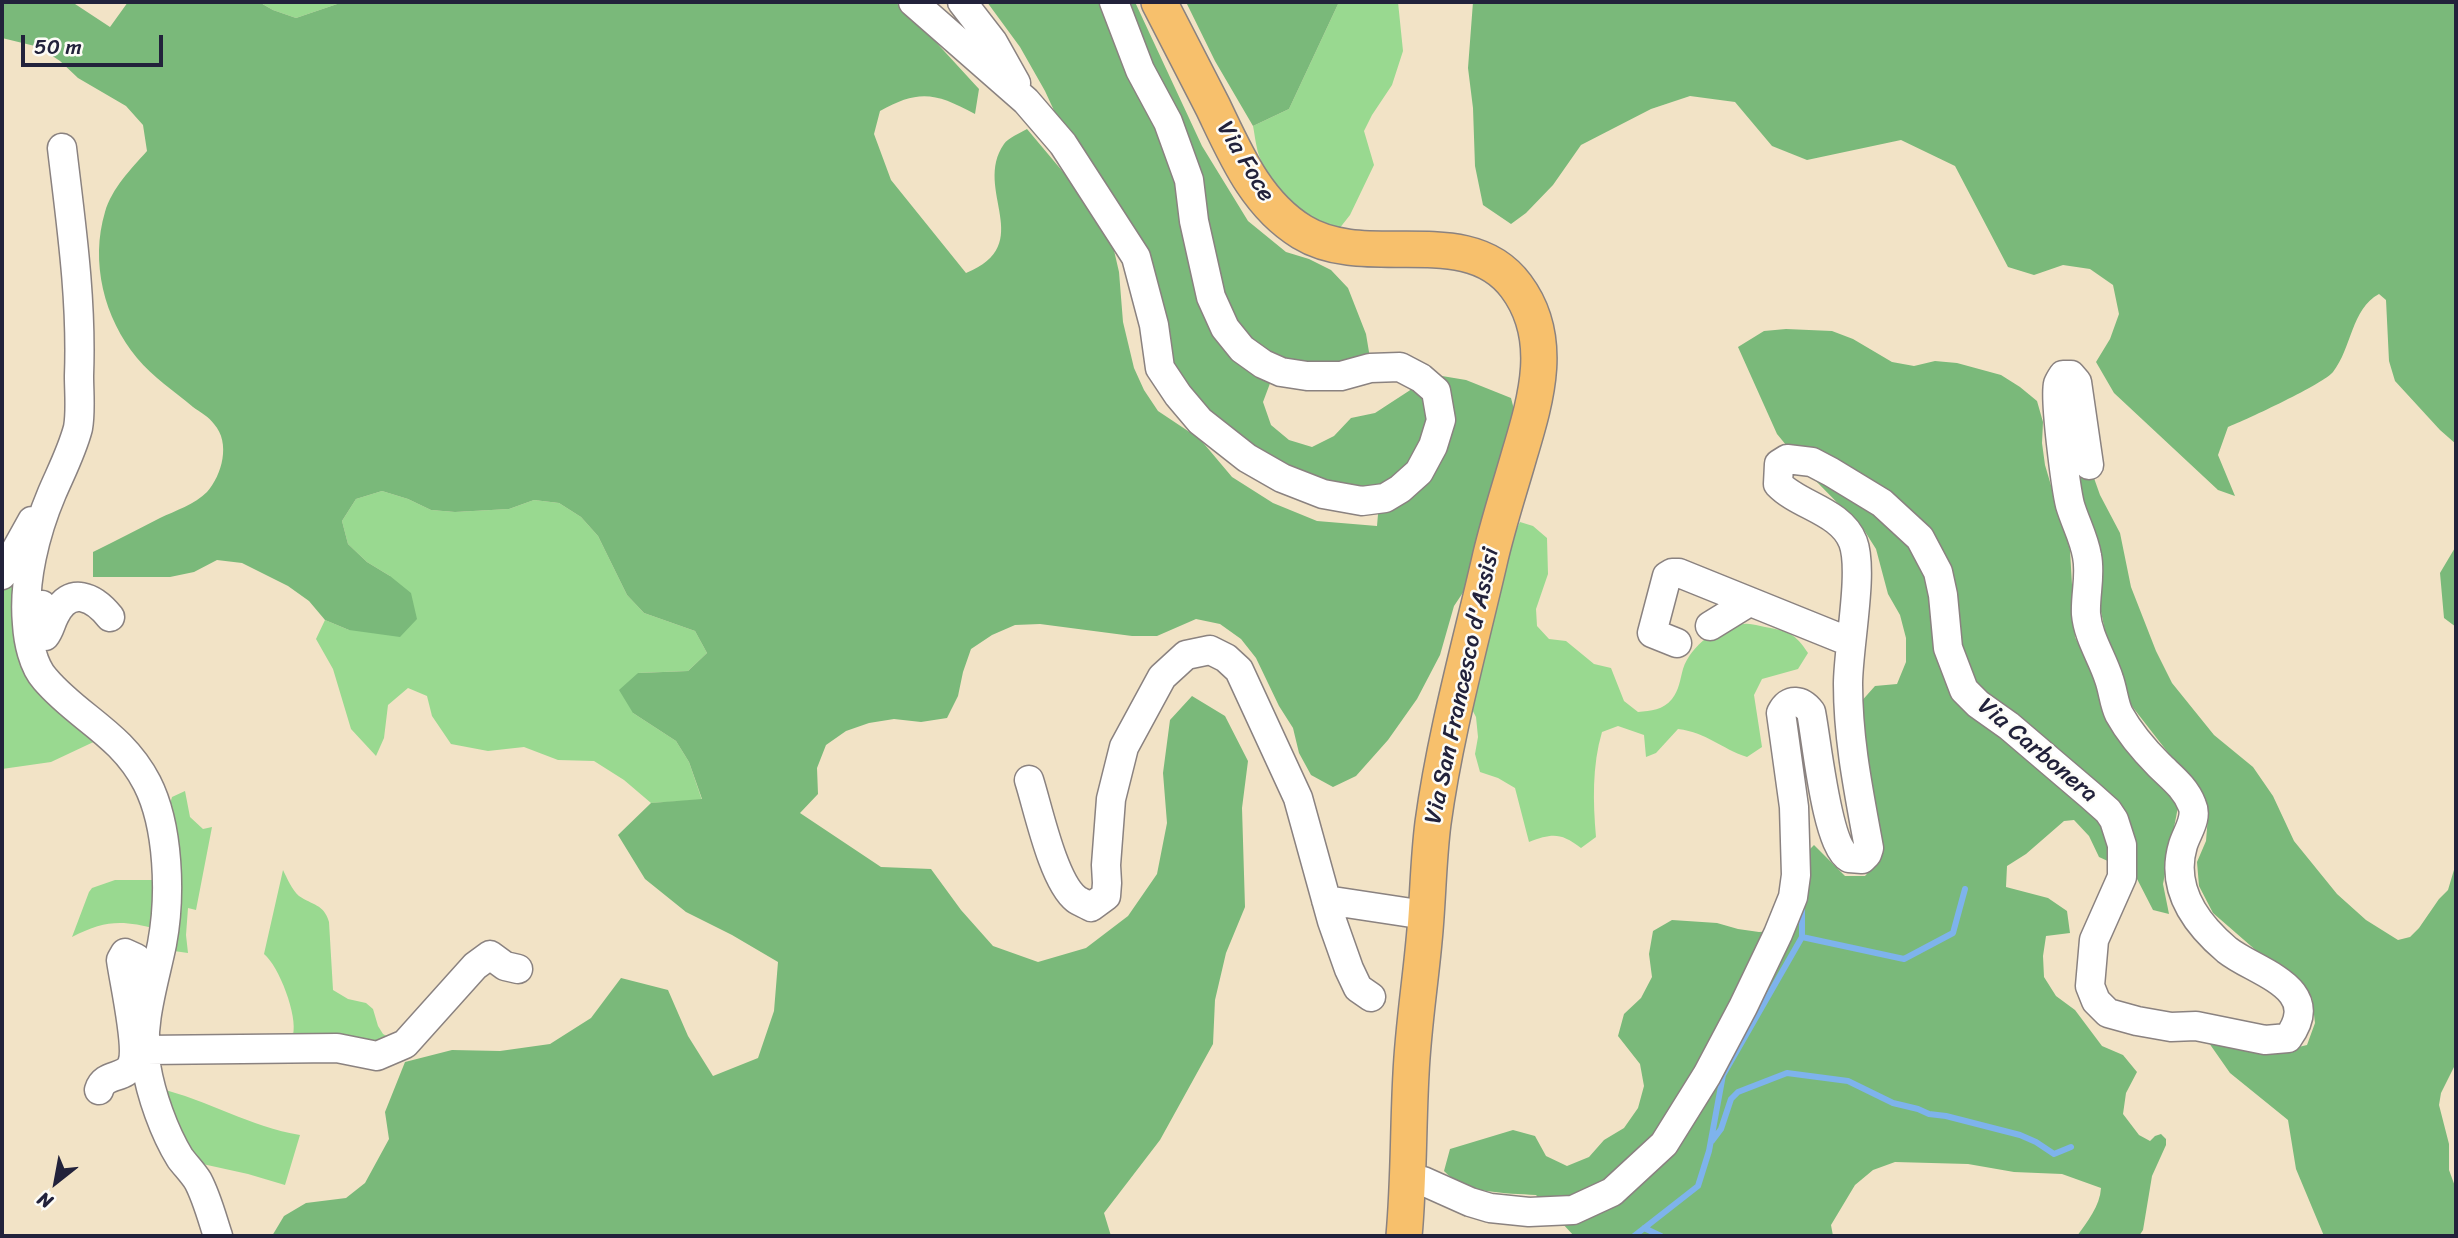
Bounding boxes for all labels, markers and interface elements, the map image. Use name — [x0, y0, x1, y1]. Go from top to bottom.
scale bar — [24, 21, 166, 65]
text: 50 m — [34, 28, 82, 66]
street label: Via Foce — [1210, 117, 1280, 207]
street label: Via San Francesco d'Assisi — [1420, 545, 1506, 827]
street label: Via Carbonera — [1971, 693, 2103, 809]
north arrow — [21, 1147, 91, 1217]
text: N — [31, 1183, 59, 1218]

